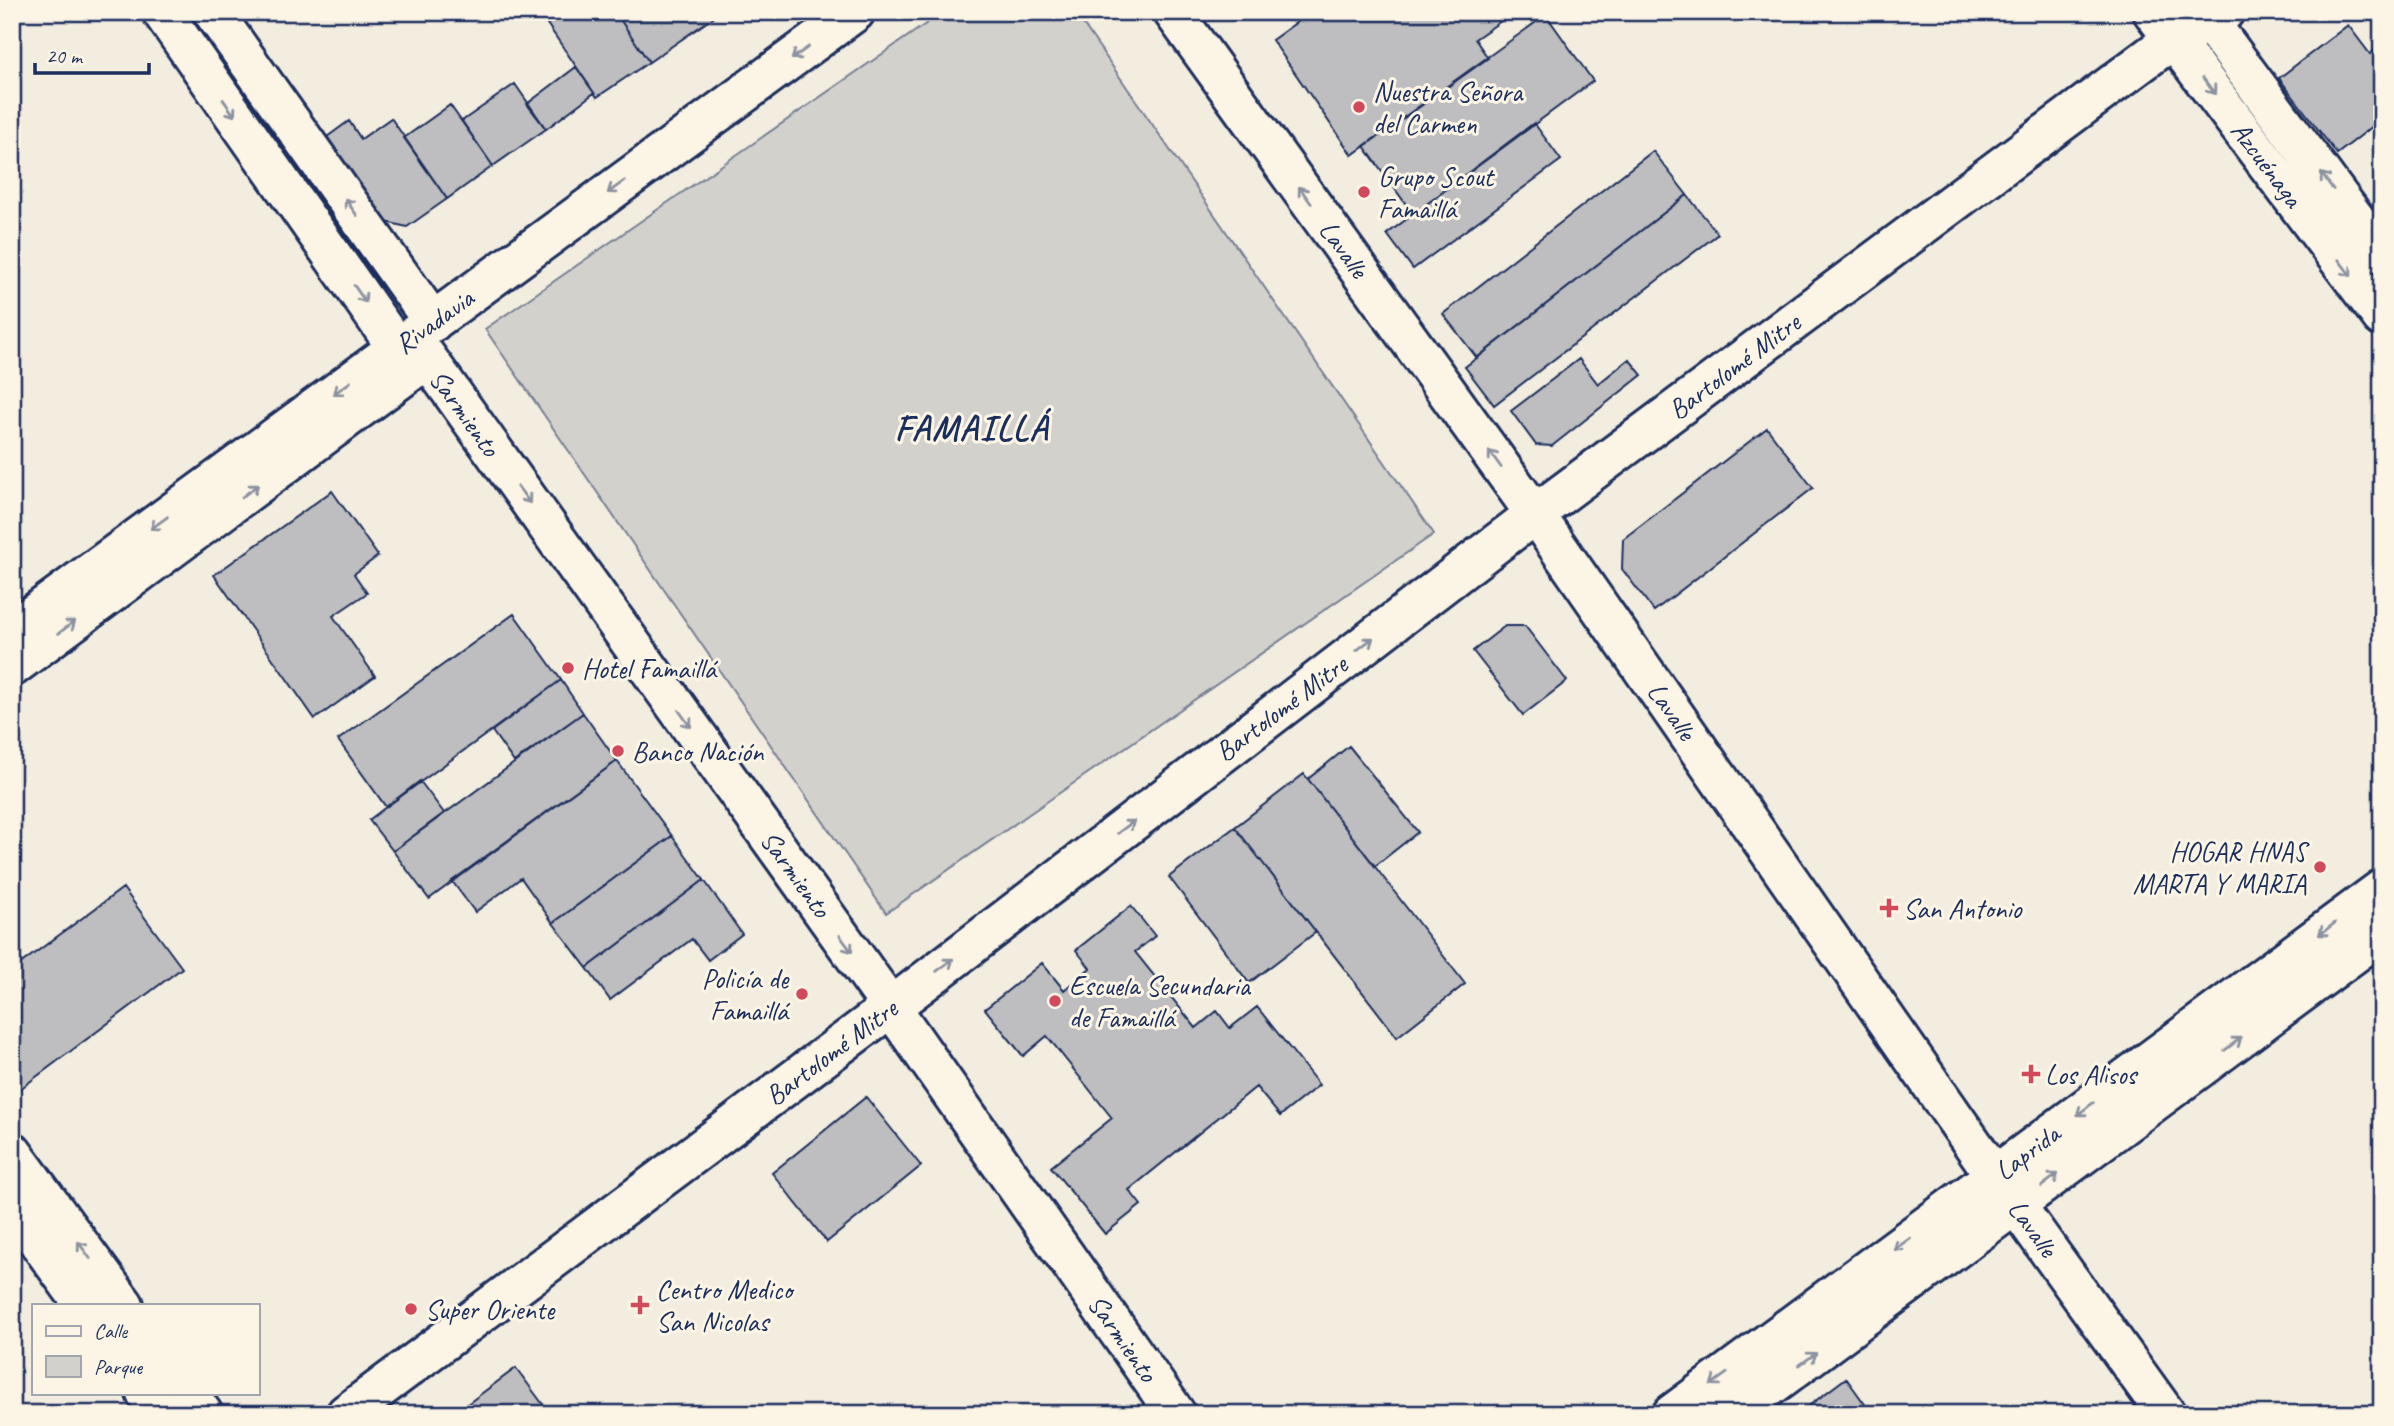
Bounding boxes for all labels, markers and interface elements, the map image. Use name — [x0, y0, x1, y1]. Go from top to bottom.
scale bar — [35, 32, 149, 76]
text: 20 m — [46, 43, 84, 69]
one-way arrow — [791, 45, 809, 60]
place label: Nuestra Señora del Carmen — [1373, 74, 1524, 141]
one-way arrow — [2201, 77, 2216, 95]
one-way arrow — [222, 98, 236, 117]
marker: Nuestra Señora del Carmen — [1351, 99, 1367, 115]
street label: Azcuénaga — [2223, 114, 2312, 215]
place label: Grupo Scout Famaillá — [1378, 159, 1496, 226]
one-way arrow — [2319, 172, 2334, 191]
one-way arrow — [607, 180, 626, 195]
marker: Grupo Scout Famaillá — [1356, 184, 1372, 200]
one-way arrow — [1298, 186, 1312, 205]
one-way arrow — [344, 197, 359, 216]
street label: Lavalle — [1311, 213, 1378, 286]
one-way arrow — [2338, 258, 2353, 277]
street label: Rivadavia — [388, 280, 482, 361]
one-way arrow — [353, 284, 367, 303]
street label: Bartolomé Mitre — [1661, 304, 1808, 427]
street label: Sarmiento — [422, 363, 509, 465]
one-way arrow — [333, 380, 352, 395]
district label: FAMAILLÁ — [895, 406, 1052, 451]
one-way arrow — [1488, 450, 1503, 469]
one-way arrow — [240, 484, 259, 498]
one-way arrow — [516, 485, 531, 504]
one-way arrow — [150, 515, 169, 530]
one-way arrow — [57, 619, 76, 634]
one-way arrow — [1355, 637, 1374, 652]
street label: Bartolomé Mitre — [1208, 646, 1355, 769]
place label: Hotel Famaillá — [582, 651, 719, 686]
marker: Hotel Famaillá — [560, 660, 576, 676]
street label: Lavalle — [1640, 675, 1705, 748]
one-way arrow — [678, 709, 692, 728]
place label: Banco Nación — [632, 734, 765, 769]
marker: Banco Nación — [610, 743, 626, 759]
one-way arrow — [1116, 820, 1135, 835]
street label: Sarmiento — [753, 824, 840, 926]
place label: HOGAR HNAS MARTA Y MARIA — [2133, 834, 2310, 901]
marker: HOGAR HNAS MARTA Y MARIA — [2312, 859, 2328, 875]
place label: San Antonio — [1903, 891, 2024, 926]
marker: San Antonio — [1881, 900, 1897, 916]
one-way arrow — [2318, 922, 2337, 937]
one-way arrow — [839, 934, 853, 953]
one-way arrow — [936, 958, 954, 973]
place label: Policía de Famaillá — [702, 961, 791, 1028]
place label: Escuela Secundaria de Famaillá — [1069, 968, 1252, 1035]
marker: Policía de Famaillá — [794, 986, 810, 1002]
street label: Bartolomé Mitre — [758, 990, 905, 1113]
marker: Escuela Secundaria de Famaillá — [1047, 993, 1063, 1009]
one-way arrow — [2223, 1037, 2242, 1052]
place label: Los Alisos — [2045, 1057, 2139, 1092]
marker: Los Alisos — [2023, 1066, 2039, 1082]
one-way arrow — [2076, 1101, 2095, 1116]
street label: Laprida — [1987, 1115, 2069, 1188]
one-way arrow — [2040, 1172, 2059, 1187]
street label: Lavalle — [2000, 1192, 2067, 1265]
one-way arrow — [1893, 1236, 1912, 1251]
one-way arrow — [77, 1241, 91, 1260]
place label: Centro Medico San Nicolas — [656, 1272, 795, 1339]
street label: Sarmiento — [1080, 1287, 1167, 1390]
place label: Super Oriente — [425, 1292, 556, 1327]
marker: Centro Medico San Nicolas — [630, 1295, 650, 1315]
marker: Super Oriente — [403, 1301, 419, 1317]
legend — [32, 1304, 259, 1394]
text: Calle — [94, 1318, 128, 1344]
one-way arrow — [1798, 1351, 1817, 1366]
text: Parque — [94, 1354, 143, 1380]
one-way arrow — [1710, 1372, 1729, 1386]

